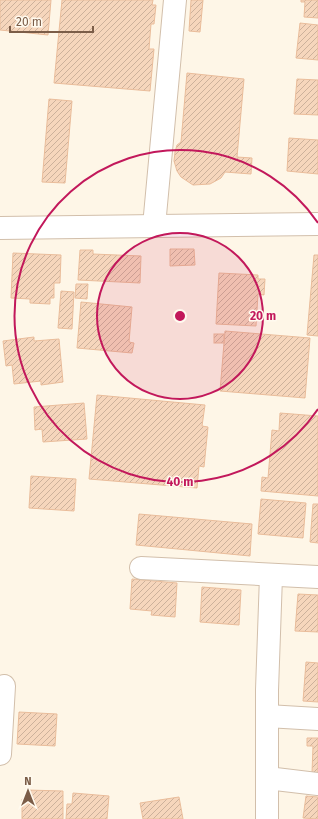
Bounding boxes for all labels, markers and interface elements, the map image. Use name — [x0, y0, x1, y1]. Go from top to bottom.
scale bar — [10, 8, 93, 34]
text: 20 m — [16, 15, 42, 29]
centre of rings — [173, 309, 187, 323]
text: 20 m — [250, 309, 276, 323]
text: 40 m — [167, 475, 193, 489]
north arrow — [8, 771, 48, 811]
text: N — [24, 775, 32, 788]

